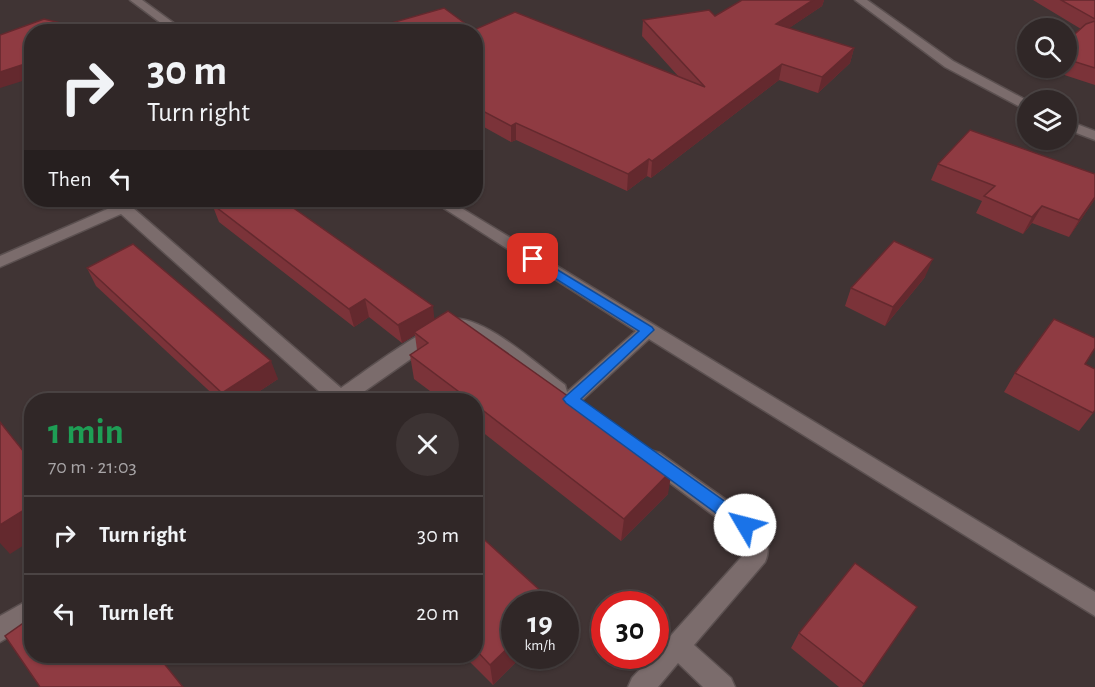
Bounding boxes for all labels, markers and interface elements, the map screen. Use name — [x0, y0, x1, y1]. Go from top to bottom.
map controls — [1017, 18, 1077, 150]
button: search — [1017, 18, 1077, 78]
icon: right — [48, 48, 126, 126]
text: 30 m — [147, 50, 227, 92]
button: layers — [1017, 90, 1077, 150]
text: Turn right — [147, 99, 250, 126]
icon: left — [104, 162, 137, 195]
text: Then — [48, 168, 92, 190]
pin — [507, 233, 558, 284]
icon: arrive — [516, 242, 549, 275]
button: close — [396, 413, 459, 476]
text: 1 min — [48, 414, 124, 450]
text: 70 m · 21:03 — [48, 457, 137, 477]
position arrow — [713, 493, 777, 557]
icon: right — [48, 519, 81, 552]
text: Turn right — [99, 524, 186, 546]
text: 30 m — [417, 524, 459, 546]
speed limit sign: 30 — [591, 591, 669, 669]
icon: left — [48, 597, 81, 630]
text: Turn left — [99, 602, 173, 624]
text: 20 m — [416, 602, 459, 624]
text: 19 — [527, 608, 553, 638]
text: km/h — [525, 638, 555, 653]

